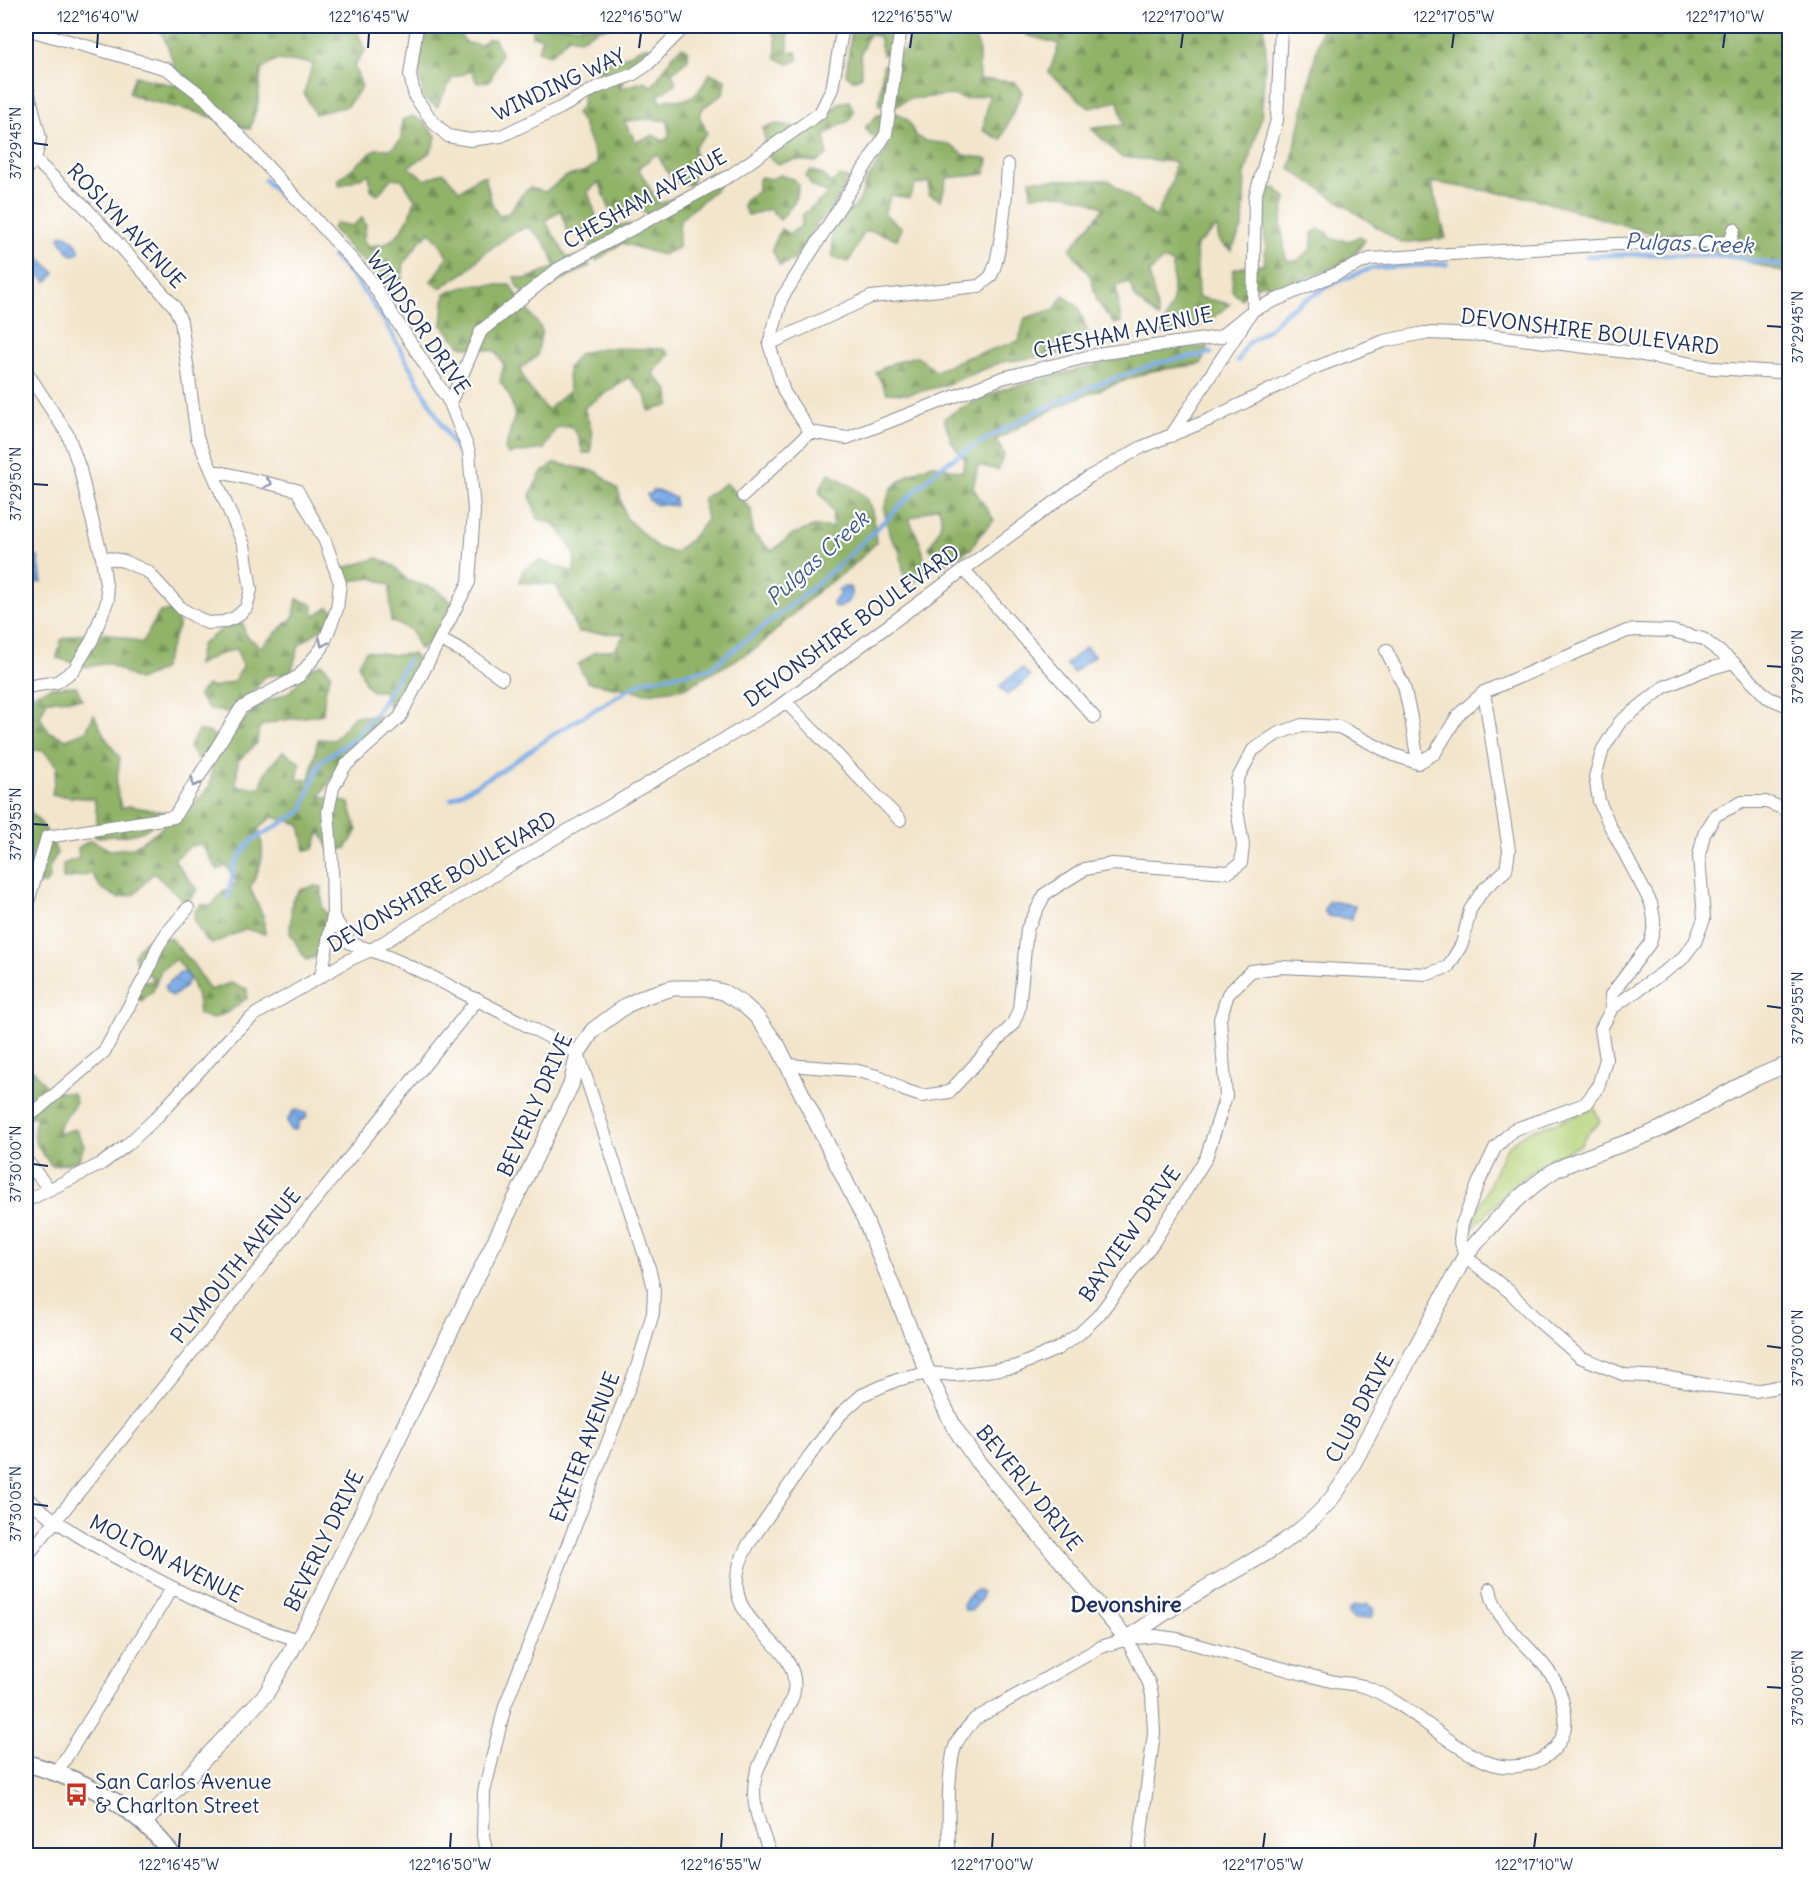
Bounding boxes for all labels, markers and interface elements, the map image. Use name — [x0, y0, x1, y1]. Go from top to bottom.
text: 122°16'40"W — [57, 7, 139, 26]
text: 122°16'45"W — [329, 7, 410, 26]
text: 122°16'50"W — [600, 7, 682, 26]
text: 122°16'55"W — [872, 7, 953, 26]
text: 122°17'00"W — [1142, 7, 1224, 26]
text: 122°17'05"W — [1414, 7, 1495, 26]
text: 122°17'10"W — [1686, 7, 1764, 26]
street label: WINDING WAY — [488, 42, 630, 127]
text: 37°29'45"N — [6, 107, 25, 179]
street label: CHESHAM AVENUE — [558, 142, 731, 255]
street label: ROSLYN AVENUE — [61, 157, 191, 294]
water label: Pulgas Creek — [1624, 227, 1756, 259]
street label: WINDSOR DRIVE — [361, 246, 476, 399]
text: 37°29'45"N — [1788, 291, 1807, 363]
street label: CHESHAM AVENUE — [1031, 300, 1215, 365]
street label: DEVONSHIRE BOULEVARD — [1459, 302, 1721, 361]
text: 37°29'50"N — [6, 447, 25, 521]
one-way arrow — [263, 476, 273, 489]
water label: Pulgas Creek — [760, 503, 876, 611]
street label: DEVONSHIRE BOULEVARD — [739, 538, 965, 713]
text: 37°29'50"N — [1788, 630, 1807, 704]
one-way arrow — [319, 636, 331, 647]
one-way arrow — [192, 776, 203, 787]
text: 37°29'55"N — [6, 787, 25, 861]
street label: DEVONSHIRE BOULEVARD — [322, 805, 561, 958]
text: 37°29'55"N — [1788, 971, 1807, 1045]
street label: BEVERLY DRIVE — [491, 1029, 578, 1181]
text: 37°30'00"N — [6, 1125, 25, 1203]
street label: BAYVIEW DRIVE — [1073, 1161, 1186, 1307]
street label: PLYMOUTH AVENUE — [165, 1183, 307, 1349]
text: 37°30'00"N — [1788, 1309, 1807, 1387]
street label: CLUB DRIVE — [1319, 1348, 1400, 1467]
street label: EXETER AVENUE — [543, 1368, 626, 1526]
street label: BEVERLY DRIVE — [970, 1419, 1088, 1556]
text: 37°30'05"N — [6, 1466, 25, 1542]
street label: BEVERLY DRIVE — [278, 1466, 369, 1616]
street label: MOLTON AVENUE — [85, 1508, 247, 1609]
district label: Devonshire — [1070, 1590, 1182, 1618]
text: 37°30'05"N — [1788, 1650, 1807, 1726]
place label: San Carlos Avenue & Charlton Street — [95, 1768, 271, 1819]
bus stop icon: San Carlos Avenue & Charlton Street — [64, 1781, 90, 1807]
text: 122°16'45"W — [139, 1855, 220, 1874]
text: 122°16'50"W — [409, 1855, 491, 1874]
text: 122°16'55"W — [681, 1855, 762, 1874]
text: 122°17'00"W — [951, 1855, 1033, 1874]
text: 122°17'05"W — [1223, 1855, 1304, 1874]
text: 122°17'10"W — [1495, 1855, 1573, 1874]

